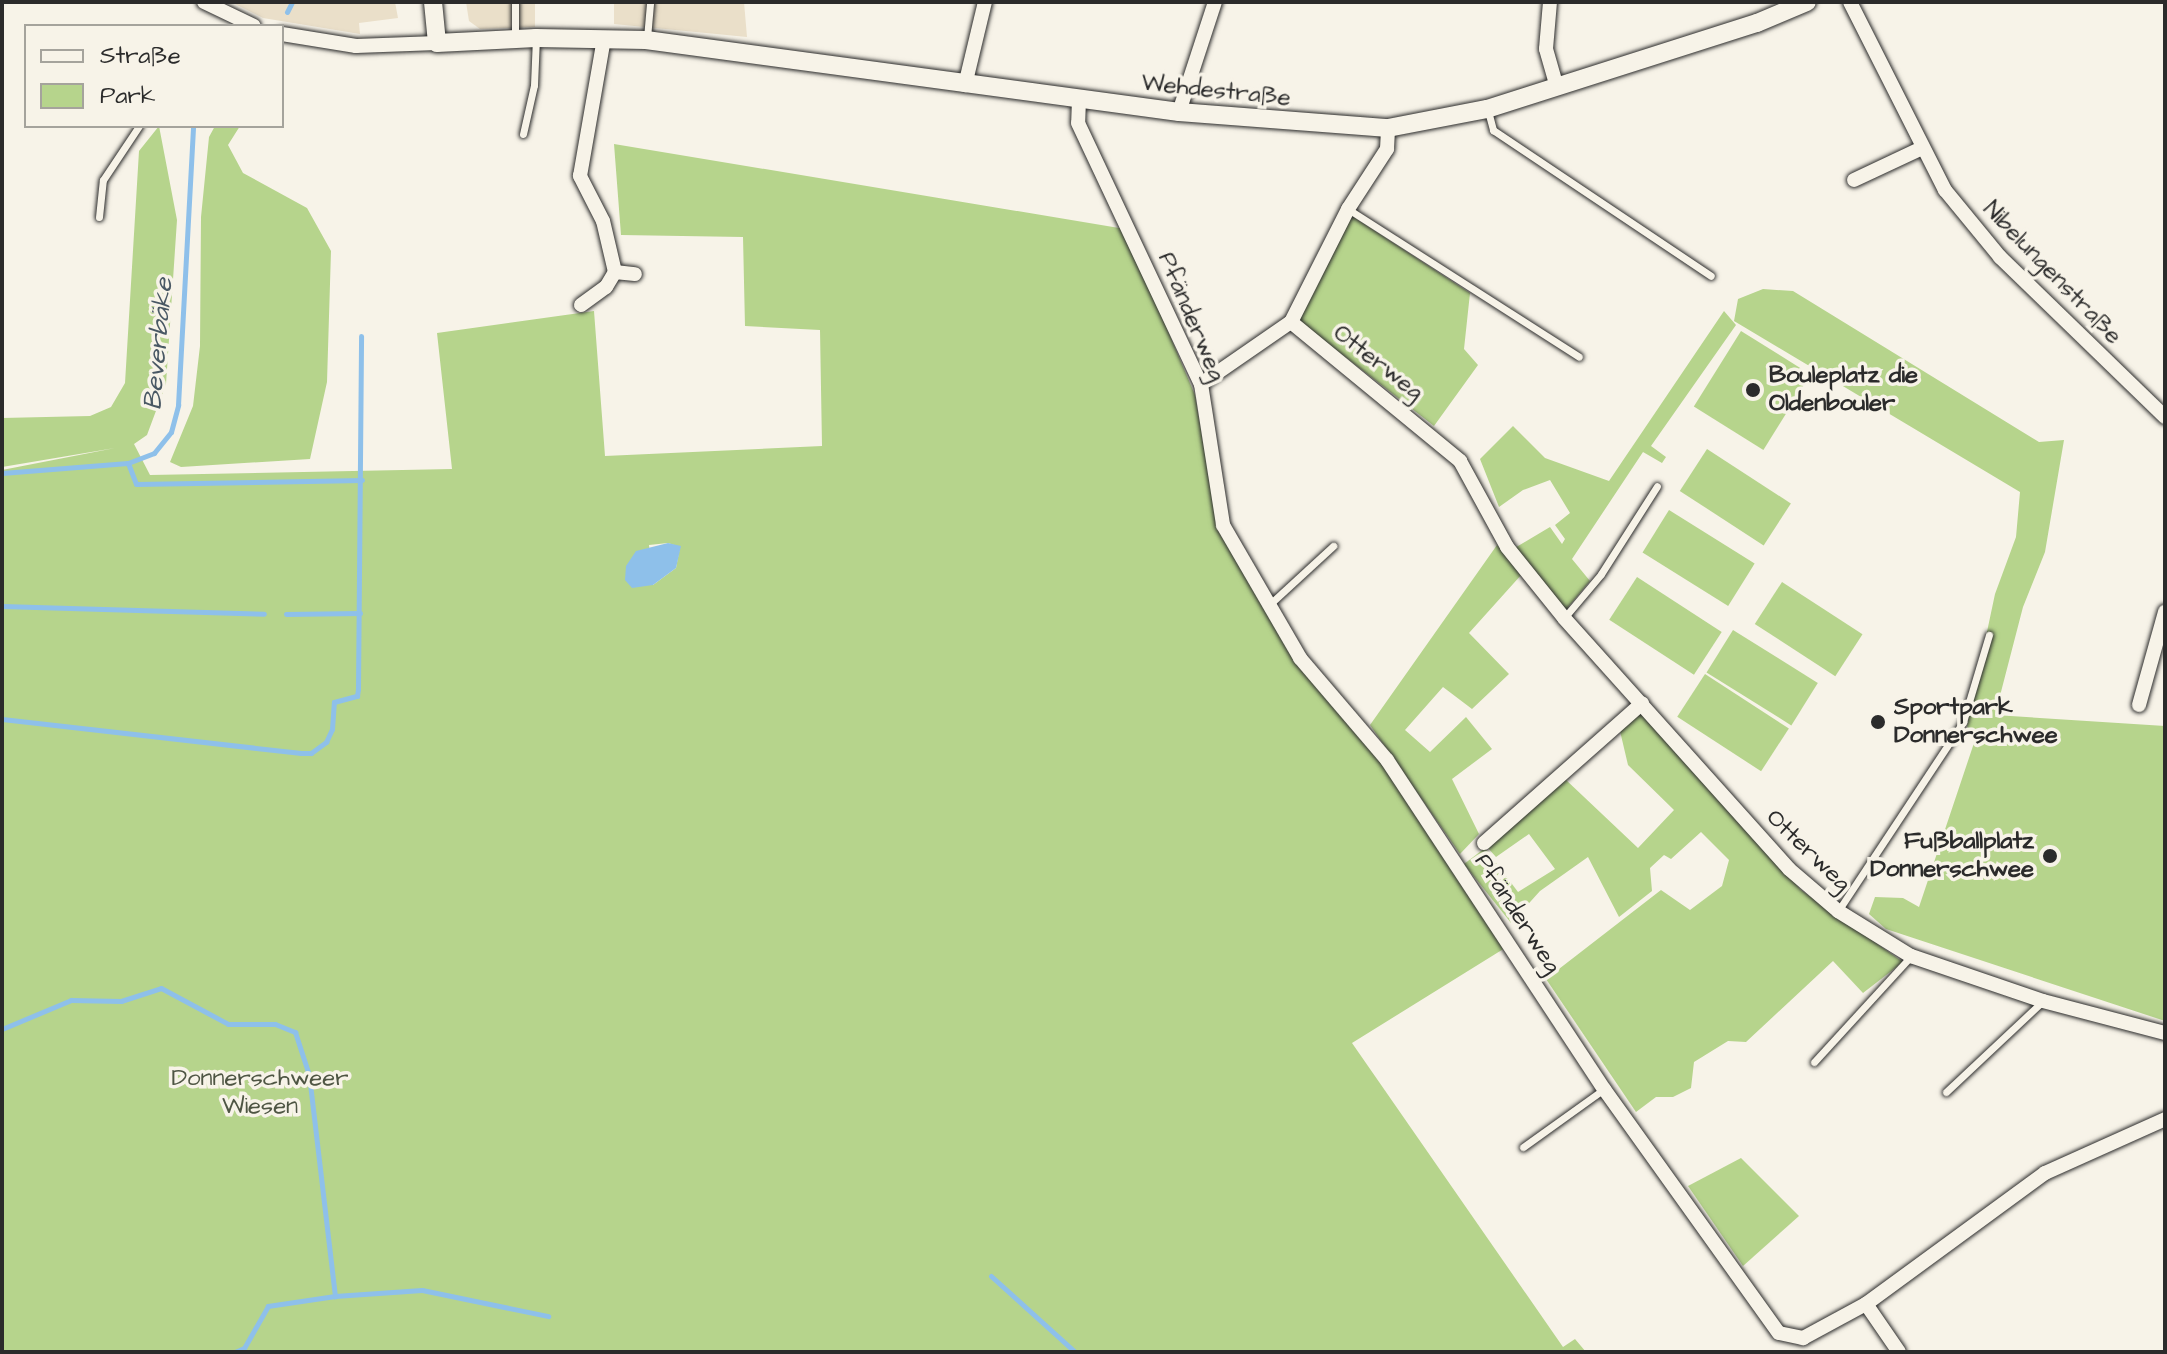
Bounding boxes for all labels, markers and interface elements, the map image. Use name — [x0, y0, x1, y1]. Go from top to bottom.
legend — [24, 24, 284, 128]
text: Straße — [100, 39, 181, 73]
street label: Wehdestraße — [1140, 69, 1292, 113]
text: Park — [100, 79, 156, 113]
street label: Nibelungenstraße — [1976, 195, 2128, 351]
street label: Pfänderweg — [1151, 248, 1231, 386]
water label: Beverbäke — [138, 277, 180, 411]
street label: Otterweg — [1327, 319, 1429, 407]
place label: Bouleplatz die Oldenbouler — [1769, 362, 1918, 418]
marker: Bouleplatz die Oldenbouler — [1744, 381, 1762, 399]
place label: Sportpark Donnerschwee — [1894, 694, 2058, 750]
marker: Sportpark Donnerschwee — [1869, 713, 1887, 731]
street label: Otterweg — [1760, 804, 1856, 898]
place label: Fußballplatz Donnerschwee — [1870, 828, 2034, 884]
marker: Fußballplatz Donnerschwee — [2041, 847, 2059, 865]
street label: Pfänderweg — [1468, 849, 1566, 979]
park label: Donnerschweer Wiesen — [171, 1065, 349, 1121]

